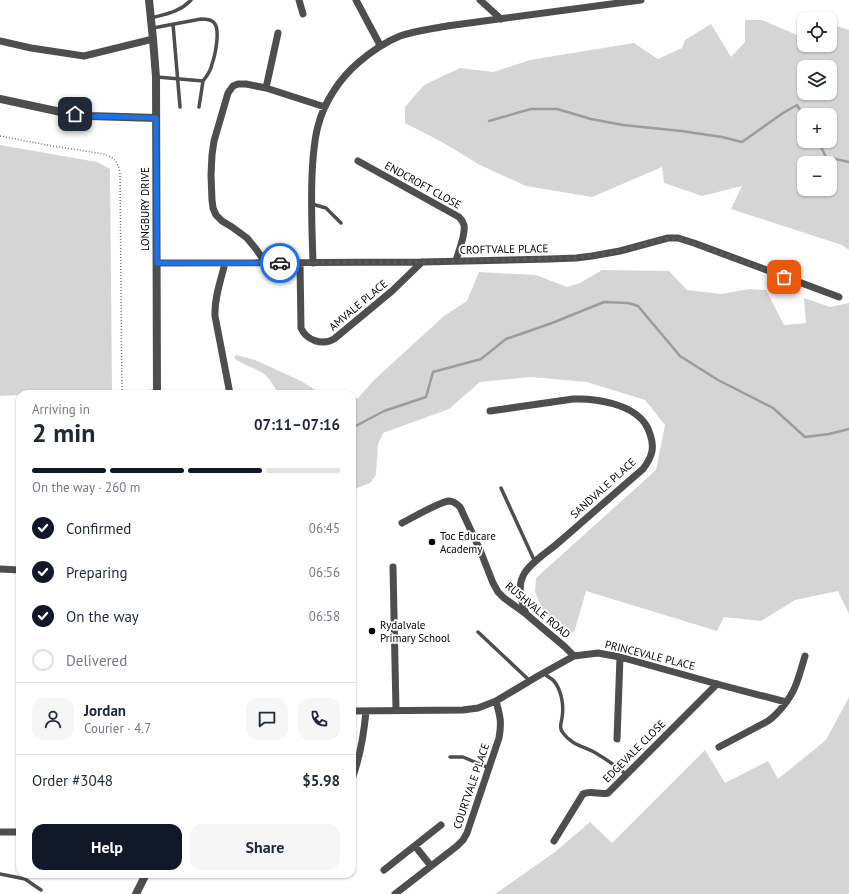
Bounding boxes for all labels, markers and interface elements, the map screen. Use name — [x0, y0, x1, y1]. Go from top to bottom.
map controls — [797, 12, 837, 196]
button: locate — [797, 12, 837, 52]
button: layers — [797, 60, 837, 100]
pin — [58, 97, 92, 131]
icon: home — [64, 103, 86, 125]
button: + — [797, 108, 837, 148]
button: − — [797, 156, 837, 196]
street label: ENDCROFT CLOSE — [382, 158, 464, 212]
street label: LONGBURY DRIVE — [138, 167, 152, 251]
street label: CROFTVALE PLACE — [460, 241, 549, 257]
courier — [260, 243, 300, 283]
icon: car — [269, 252, 291, 274]
pin — [767, 260, 801, 294]
icon: bag — [773, 266, 795, 288]
street label: AMVALE PLACE — [326, 276, 390, 334]
text: Arriving in — [32, 401, 90, 418]
text: 07:11–07:16 — [254, 415, 340, 434]
text: 2 min — [32, 416, 95, 449]
street label: SANDVALE PLACE — [567, 455, 639, 521]
text: On the way · 260 m — [32, 479, 140, 496]
icon: check — [32, 517, 54, 539]
text: Confirmed — [66, 519, 131, 538]
text: 06:45 — [309, 520, 340, 537]
place label: Toc Educare Academy — [440, 529, 496, 556]
marker: Toc Educare Academy — [427, 537, 437, 547]
icon: check — [32, 561, 54, 583]
text: Preparing — [66, 563, 128, 582]
text: 06:56 — [309, 564, 340, 581]
street label: RUSHVALE ROAD — [503, 579, 573, 641]
icon: check — [32, 605, 54, 627]
text: On the way — [66, 607, 139, 626]
text: 06:58 — [309, 608, 340, 625]
place label: Rydalvale Primary School — [380, 618, 451, 645]
marker: Rydalvale Primary School — [367, 626, 377, 636]
street label: PRINCEVALE PLACE — [603, 637, 697, 673]
text: Delivered — [66, 651, 127, 670]
button: person — [32, 698, 74, 740]
button: chat — [246, 698, 288, 740]
button: phone — [298, 698, 340, 740]
text: Jordan — [84, 701, 126, 720]
street label: EDGEVALE CLOSE — [600, 717, 668, 785]
text: Courier · 4.7 — [84, 720, 151, 737]
street label: COURTVALE PLACE — [450, 741, 492, 831]
text: Order #3048 — [32, 771, 113, 790]
text: $5.98 — [302, 771, 340, 790]
button: Help — [32, 824, 182, 870]
button: Share — [190, 824, 340, 870]

